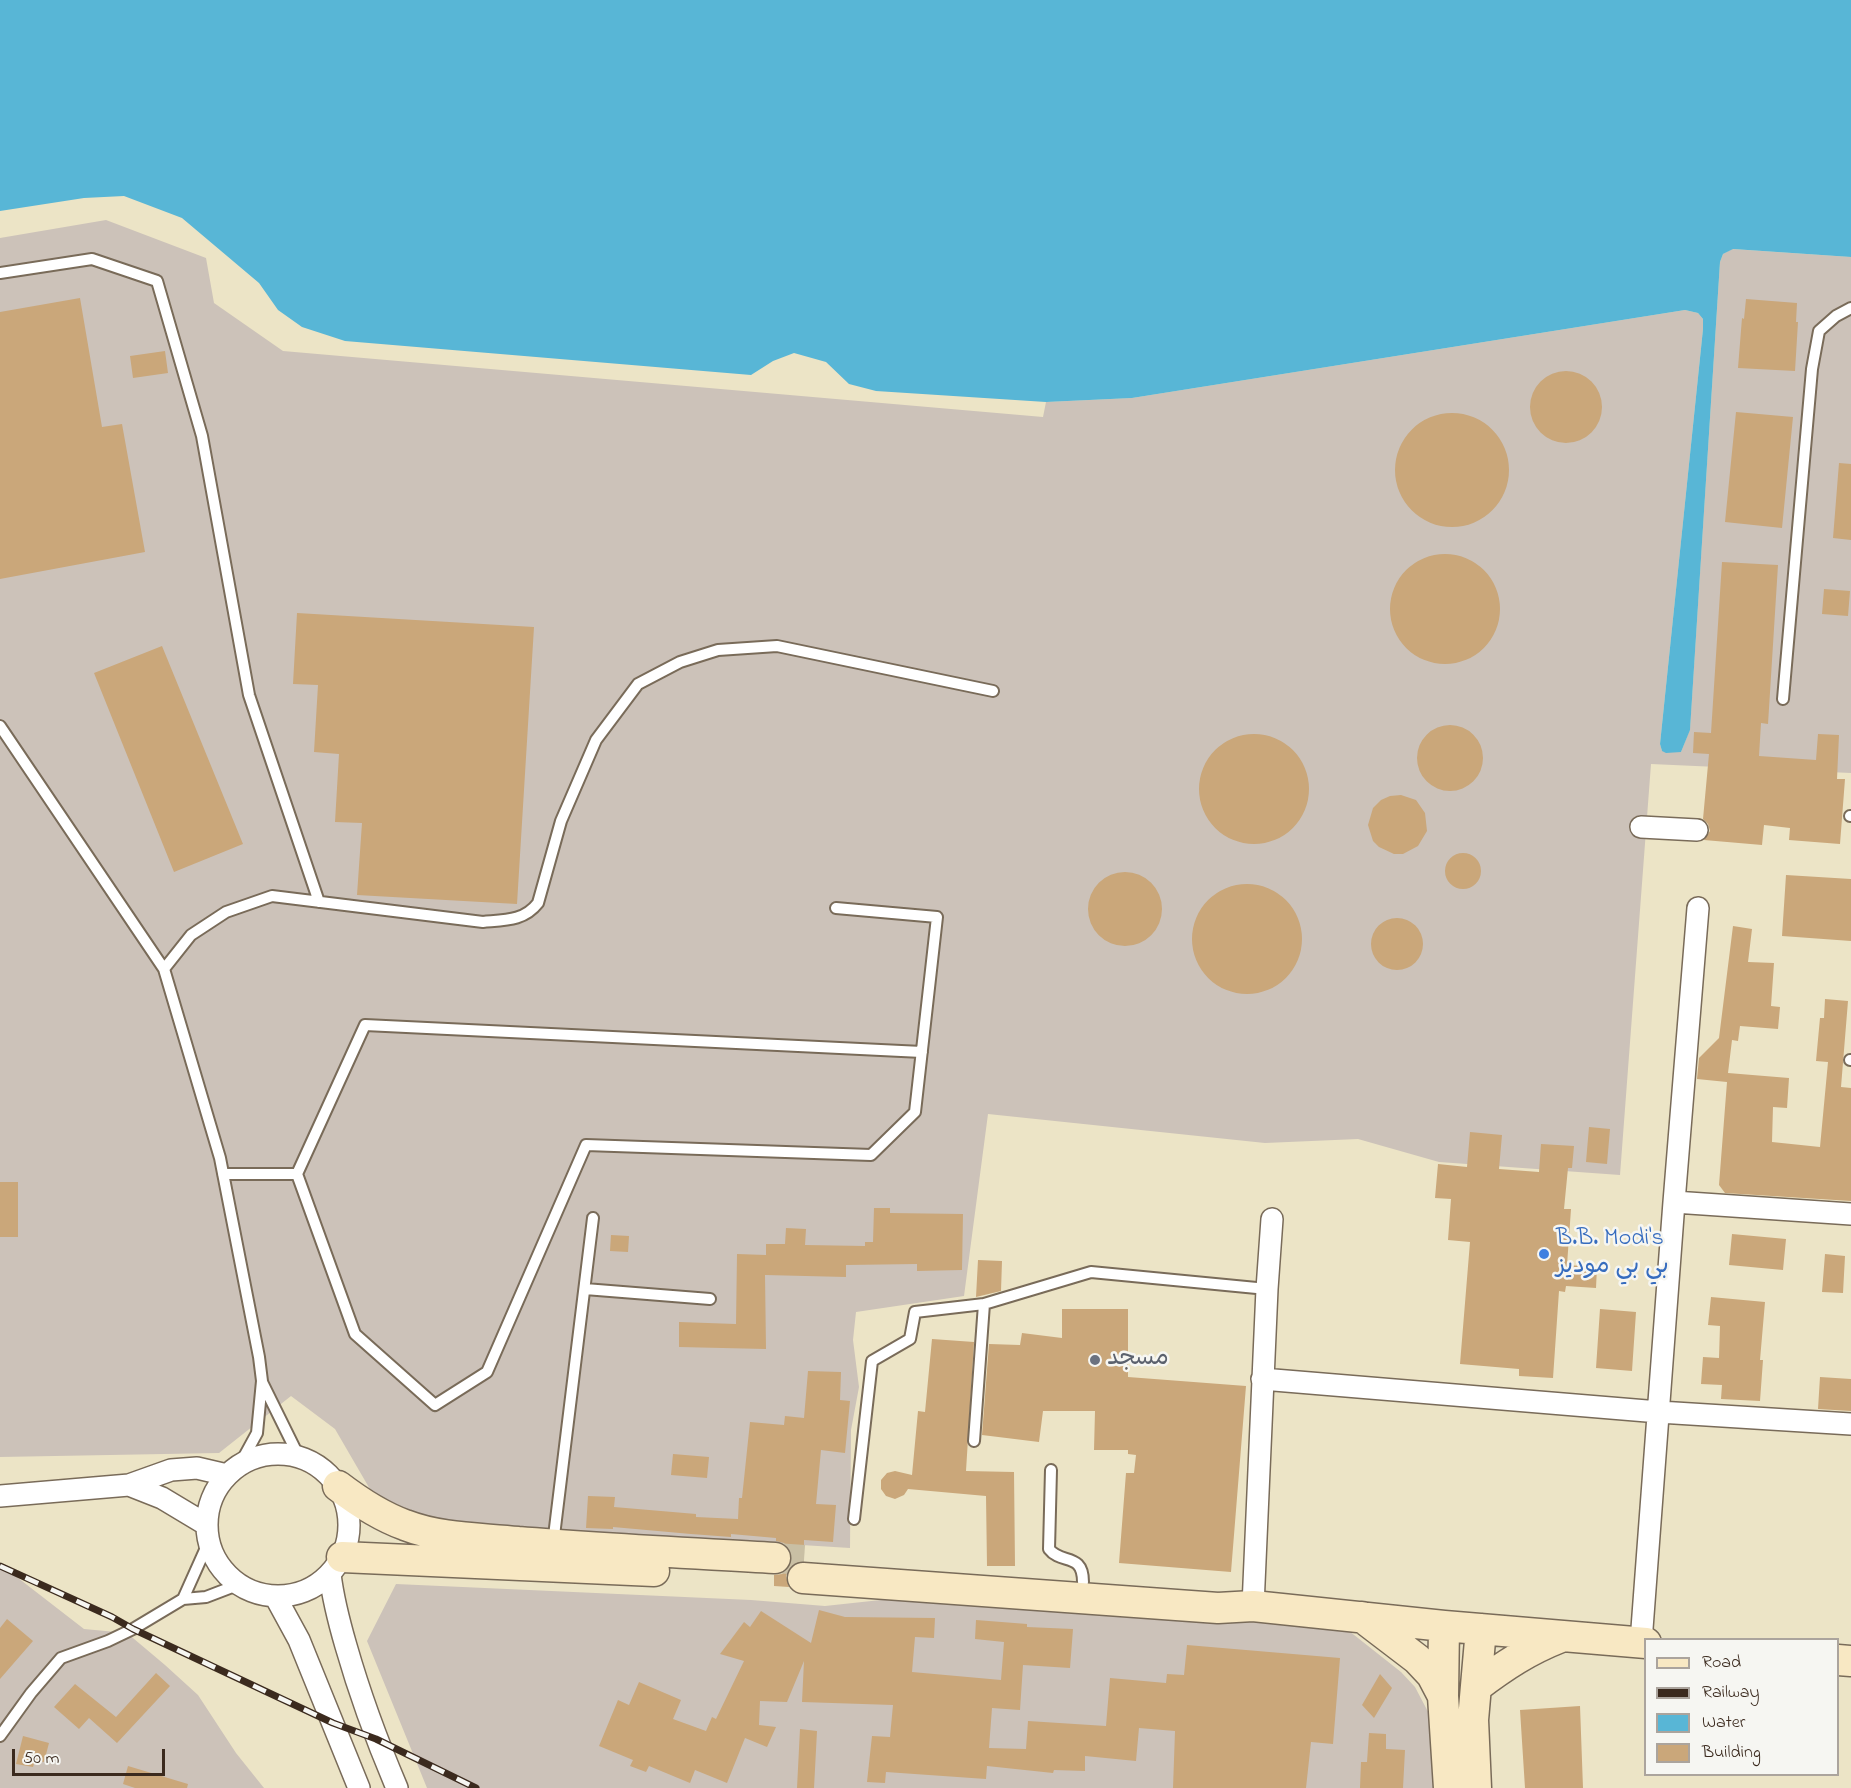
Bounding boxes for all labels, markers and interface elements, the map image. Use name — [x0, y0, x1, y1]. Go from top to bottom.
place label: B.B. Modi's بي بي موديز — [1556, 1226, 1669, 1282]
marker: B.B. Modi's بي بي موديز — [1537, 1247, 1551, 1261]
place label: مسجد — [1107, 1346, 1169, 1374]
marker: مسجد — [1088, 1353, 1102, 1367]
legend — [1644, 1638, 1839, 1776]
text: Road — [1702, 1650, 1741, 1676]
text: Railway — [1702, 1680, 1759, 1706]
text: Water — [1702, 1710, 1745, 1736]
scale bar — [15, 1737, 168, 1775]
text: Building — [1702, 1740, 1761, 1766]
text: 50 m — [23, 1746, 60, 1772]

